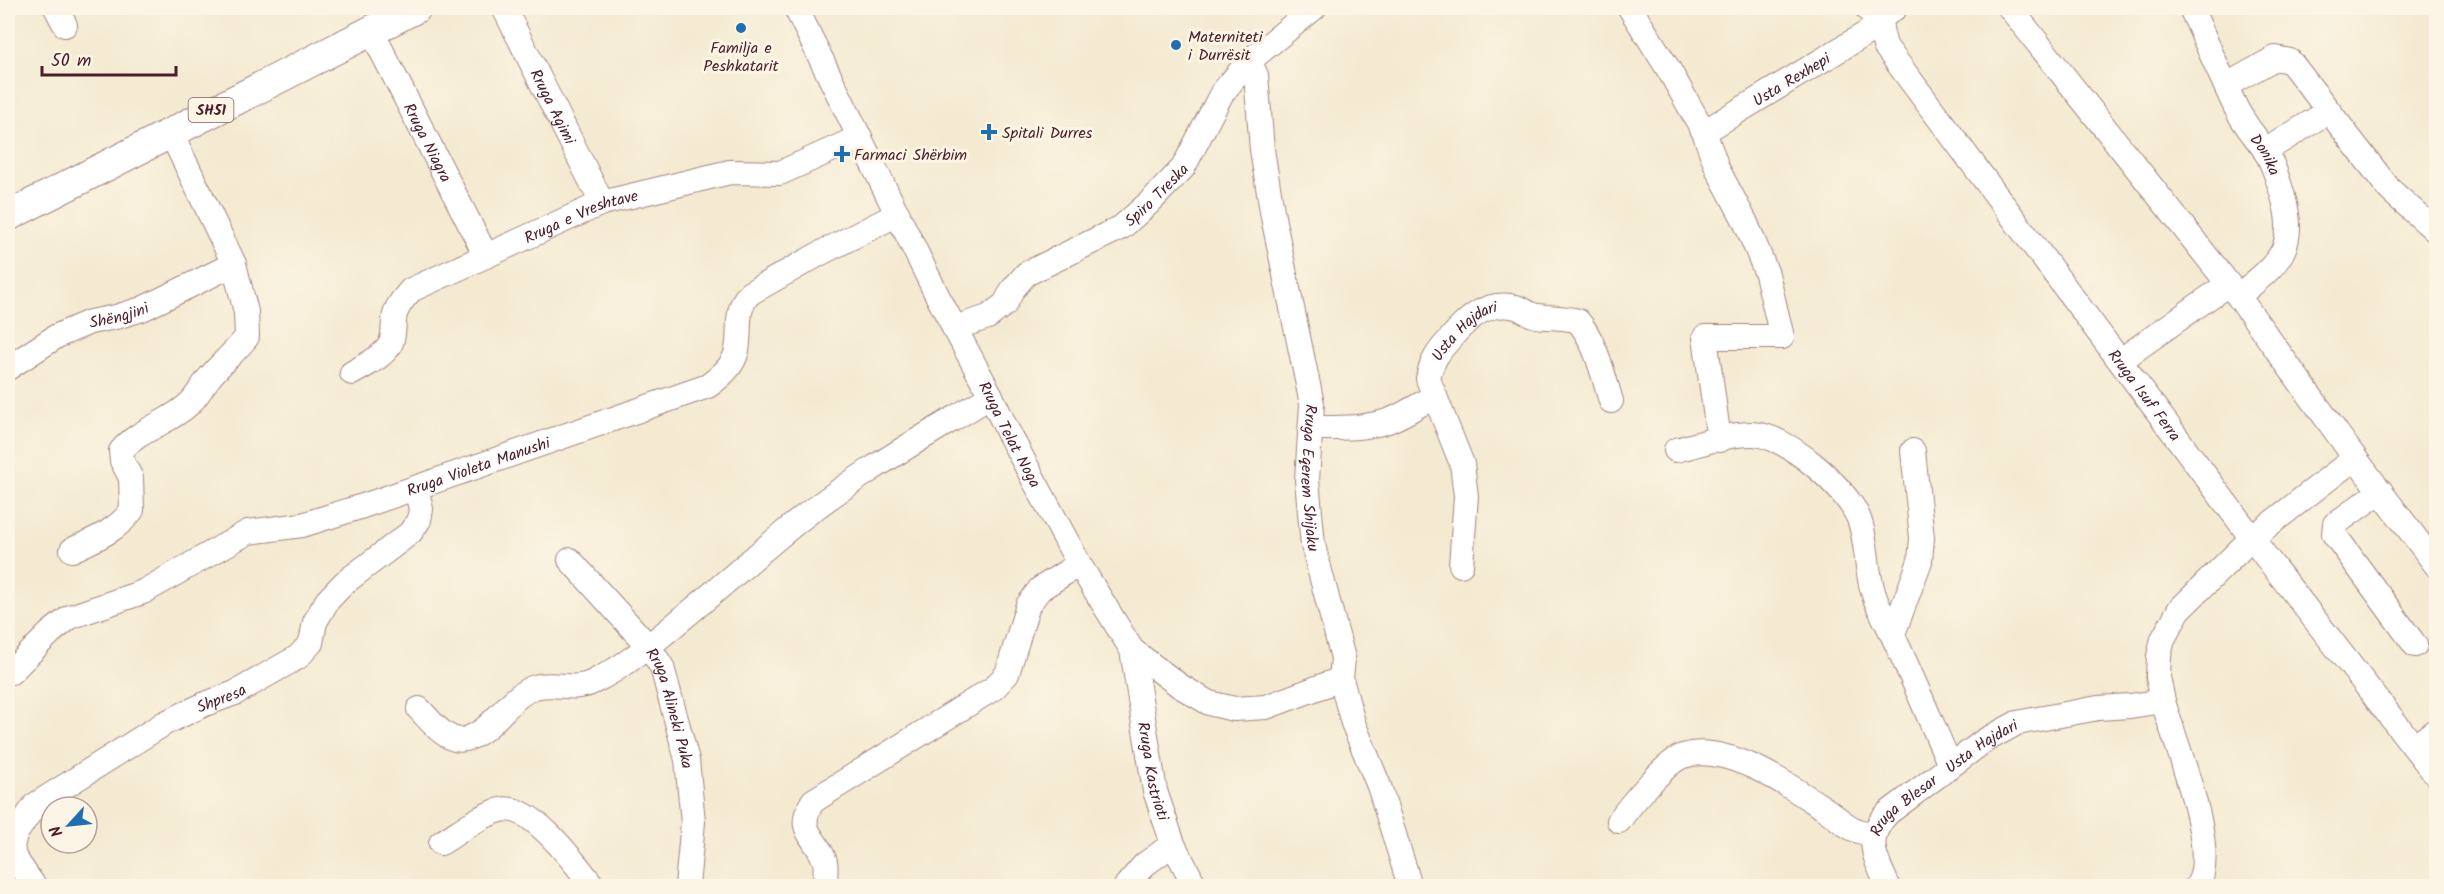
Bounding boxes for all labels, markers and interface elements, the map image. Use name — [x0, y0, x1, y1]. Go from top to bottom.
marker: Familja e Peshkatarit — [734, 21, 748, 35]
place label: Materniteti i Durrësit — [1188, 25, 1264, 68]
place label: Familja e Peshkatarit — [703, 36, 779, 79]
marker: Materniteti i Durrësit — [1169, 38, 1183, 52]
scale bar — [42, 39, 176, 77]
street label: Usta Rexhepi — [1748, 46, 1837, 114]
text: 50 m — [51, 47, 91, 76]
street label: Rruga Agimi — [523, 65, 582, 150]
road number: SH51 — [188, 98, 234, 122]
street label: Rruga Niagra — [396, 99, 458, 187]
place label: Spitali Durres — [1002, 121, 1093, 146]
marker: Spitali Durres — [980, 123, 998, 141]
street label: Donika — [2243, 129, 2286, 179]
place label: Farmaci Shërbim — [854, 143, 967, 168]
marker: Farmaci Shërbim — [835, 147, 849, 161]
street label: Spiro Treska — [1119, 158, 1195, 233]
street label: Rruga e Vreshtave — [520, 184, 641, 251]
street label: Usta Hajdari — [1425, 295, 1500, 366]
street label: Shëngjini — [87, 296, 155, 336]
street label: Rruga Isuf Ferra — [2101, 344, 2187, 447]
street label: Rruga Telat Noga — [971, 377, 1047, 493]
street label: Rruga Eqerem Shijaku — [1293, 404, 1325, 555]
street label: Rruga Violeta Manushi — [403, 431, 555, 504]
street label: Rruga Alineki Puka — [639, 643, 699, 770]
street label: Shpresa — [192, 678, 252, 720]
street label: Usta Hajdari — [1940, 713, 2024, 780]
street label: Rruga Kastrioti — [1130, 720, 1176, 825]
street label: Rruga Blesar — [1864, 768, 1945, 840]
north arrow — [39, 795, 99, 855]
text: N — [44, 821, 70, 841]

